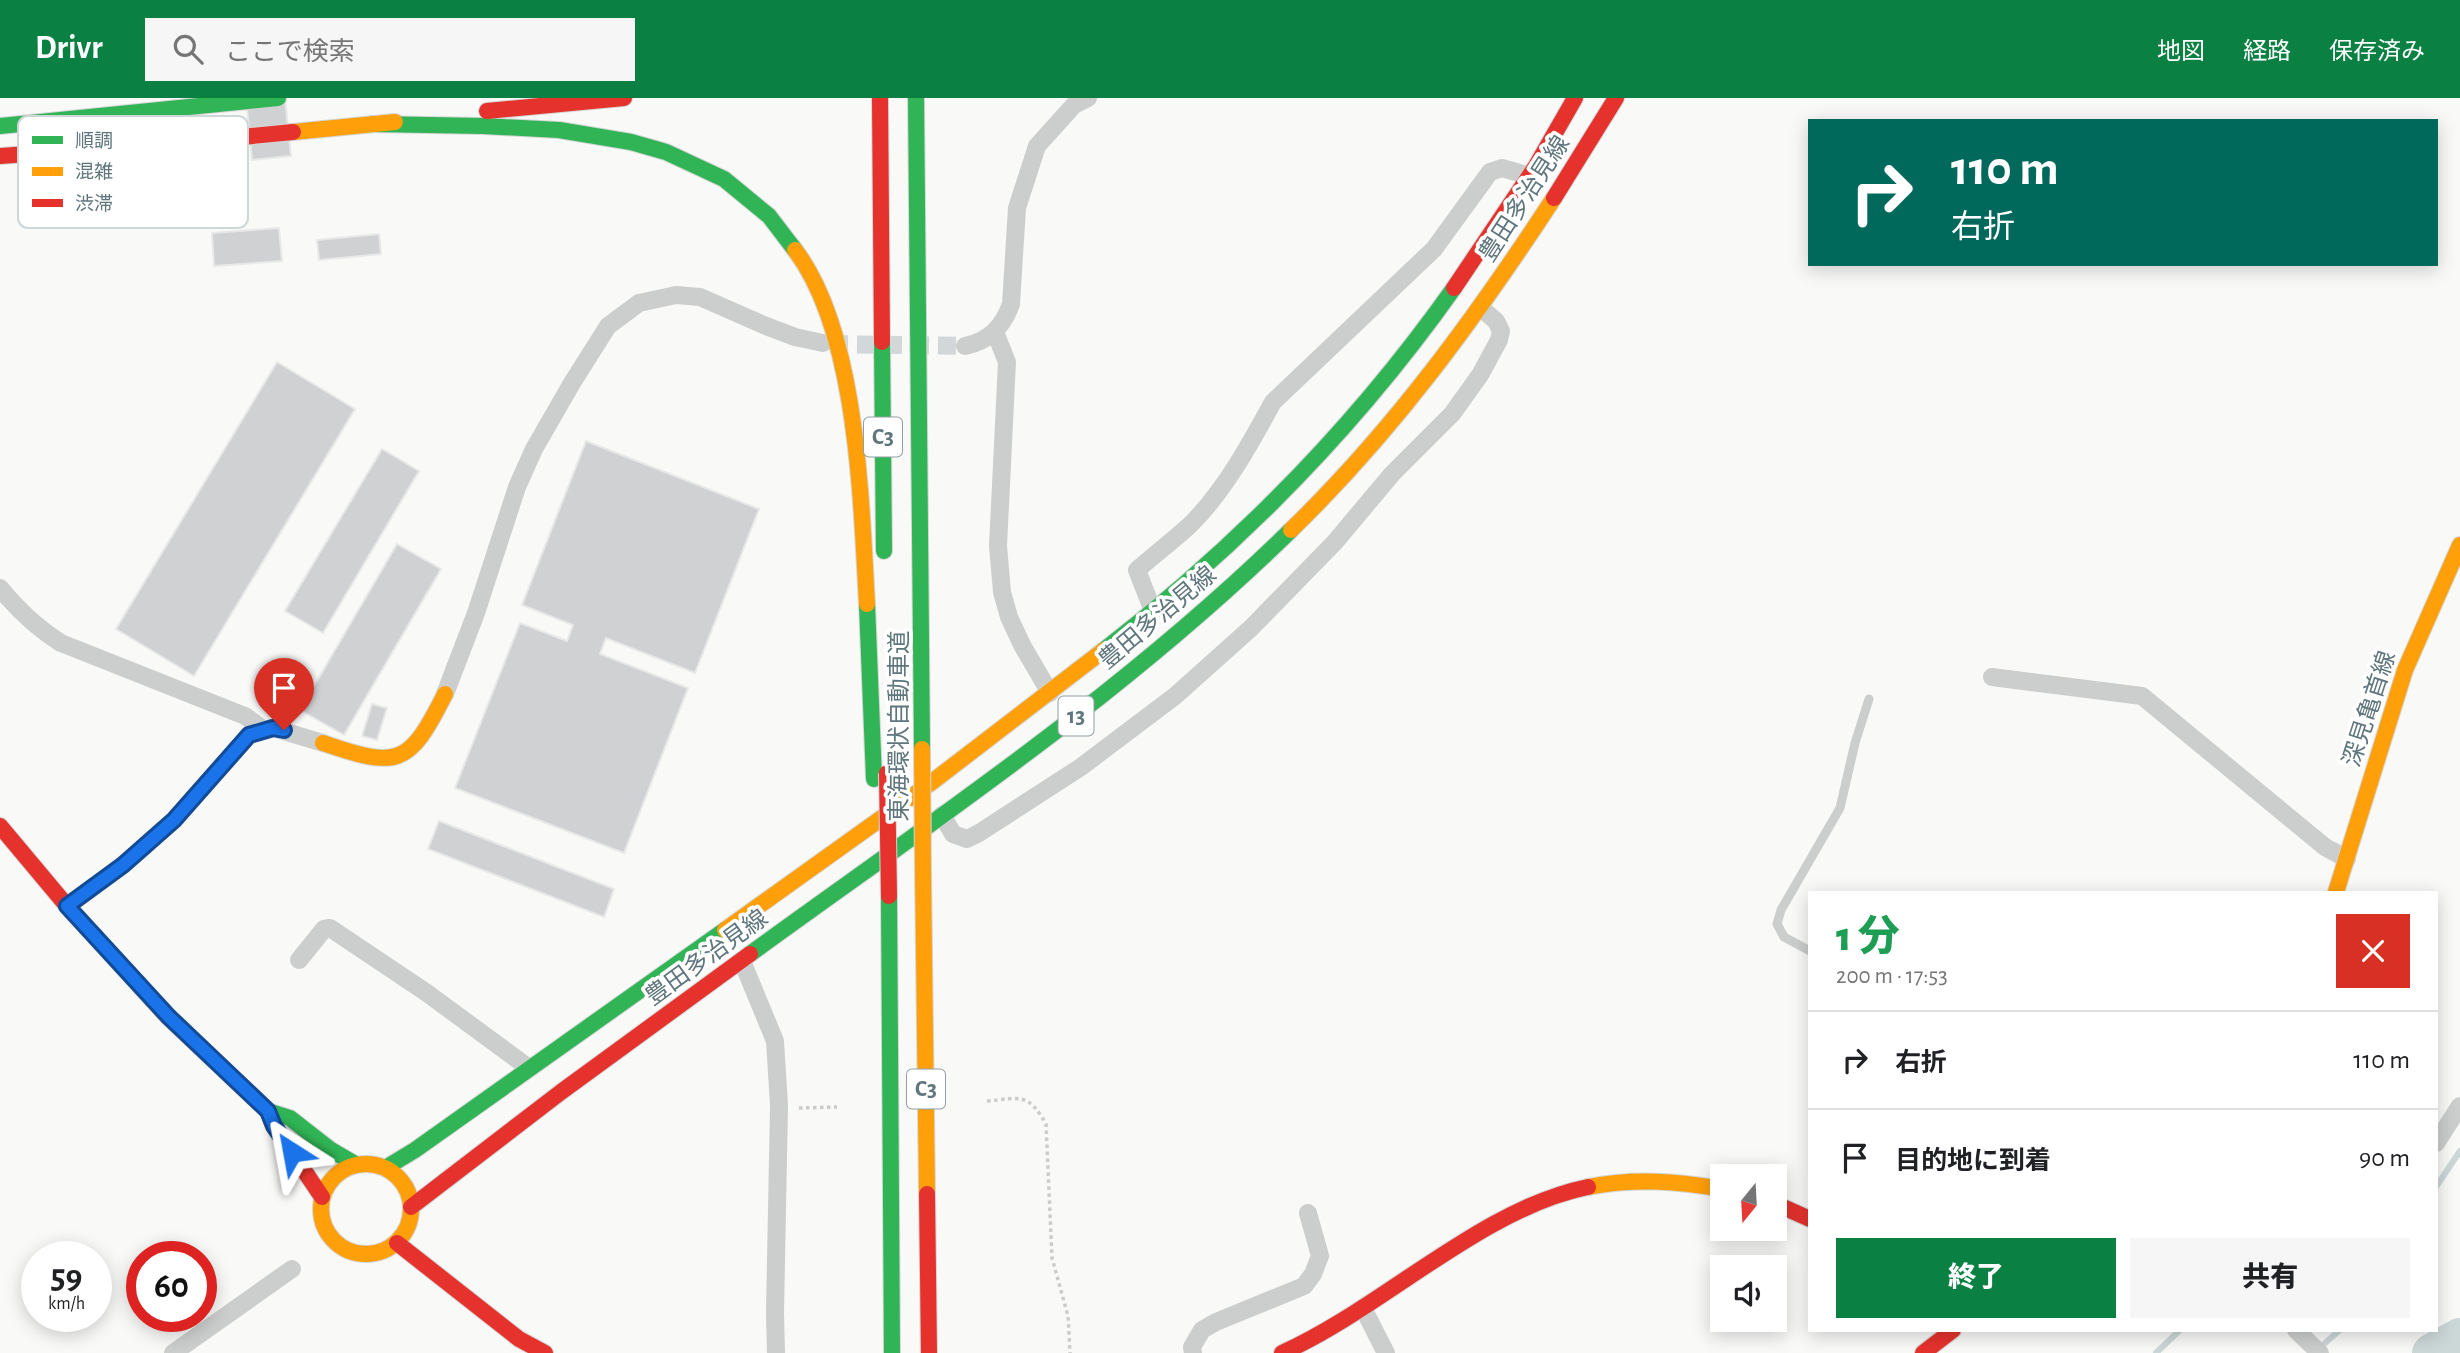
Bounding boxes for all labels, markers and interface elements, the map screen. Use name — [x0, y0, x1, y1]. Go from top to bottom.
search box — [145, 18, 635, 81]
icon: search — [169, 30, 207, 68]
text: Drivr — [35, 32, 103, 65]
text: ここで検索 — [225, 39, 355, 65]
text: 地図 — [2157, 40, 2205, 64]
text: 経路 — [2243, 40, 2291, 64]
text: 保存済み — [2329, 40, 2425, 64]
legend — [18, 116, 248, 228]
text: 順調 — [75, 131, 113, 151]
street label: 豊田多治見線 — [1474, 131, 1574, 266]
text: 110 m — [1951, 145, 2059, 194]
icon: right — [1836, 147, 1927, 238]
text: 混雑 — [75, 161, 113, 182]
text: 渋滞 — [75, 193, 113, 214]
text: 右折 — [1951, 211, 2015, 243]
road number: C3 — [864, 418, 902, 456]
street label: 豊田多治見線 — [1094, 561, 1221, 673]
street label: 東海環状自動車道 — [886, 630, 912, 822]
street label: 深見亀首線 — [2338, 648, 2400, 770]
pin — [254, 658, 314, 730]
icon: arrive — [265, 669, 303, 707]
road number: 13 — [1058, 696, 1094, 736]
street label: 豊田多治見線 — [641, 904, 772, 1010]
button: close — [2336, 914, 2410, 988]
text: 1 分 — [1836, 916, 1900, 958]
text: 200 m · 17:53 — [1836, 965, 1948, 988]
icon: right — [1836, 1041, 1874, 1079]
text: 110 m — [2353, 1047, 2410, 1073]
text: 右折 — [1895, 1050, 1947, 1076]
road number: C3 — [907, 1070, 945, 1108]
position arrow — [255, 1115, 329, 1189]
icon: arrive — [1836, 1139, 1874, 1177]
text: 90 m — [2359, 1145, 2410, 1171]
text: 目的地に到着 — [1895, 1148, 2051, 1174]
north arrow — [1710, 1164, 1787, 1241]
map controls — [1710, 1164, 1787, 1332]
button: 終了 — [1836, 1238, 2116, 1318]
button: 共有 — [2130, 1238, 2410, 1318]
speed limit sign: 60 — [126, 1241, 217, 1332]
button: sound — [1710, 1255, 1787, 1332]
text: 59 — [50, 1260, 83, 1295]
text: km/h — [48, 1295, 85, 1313]

